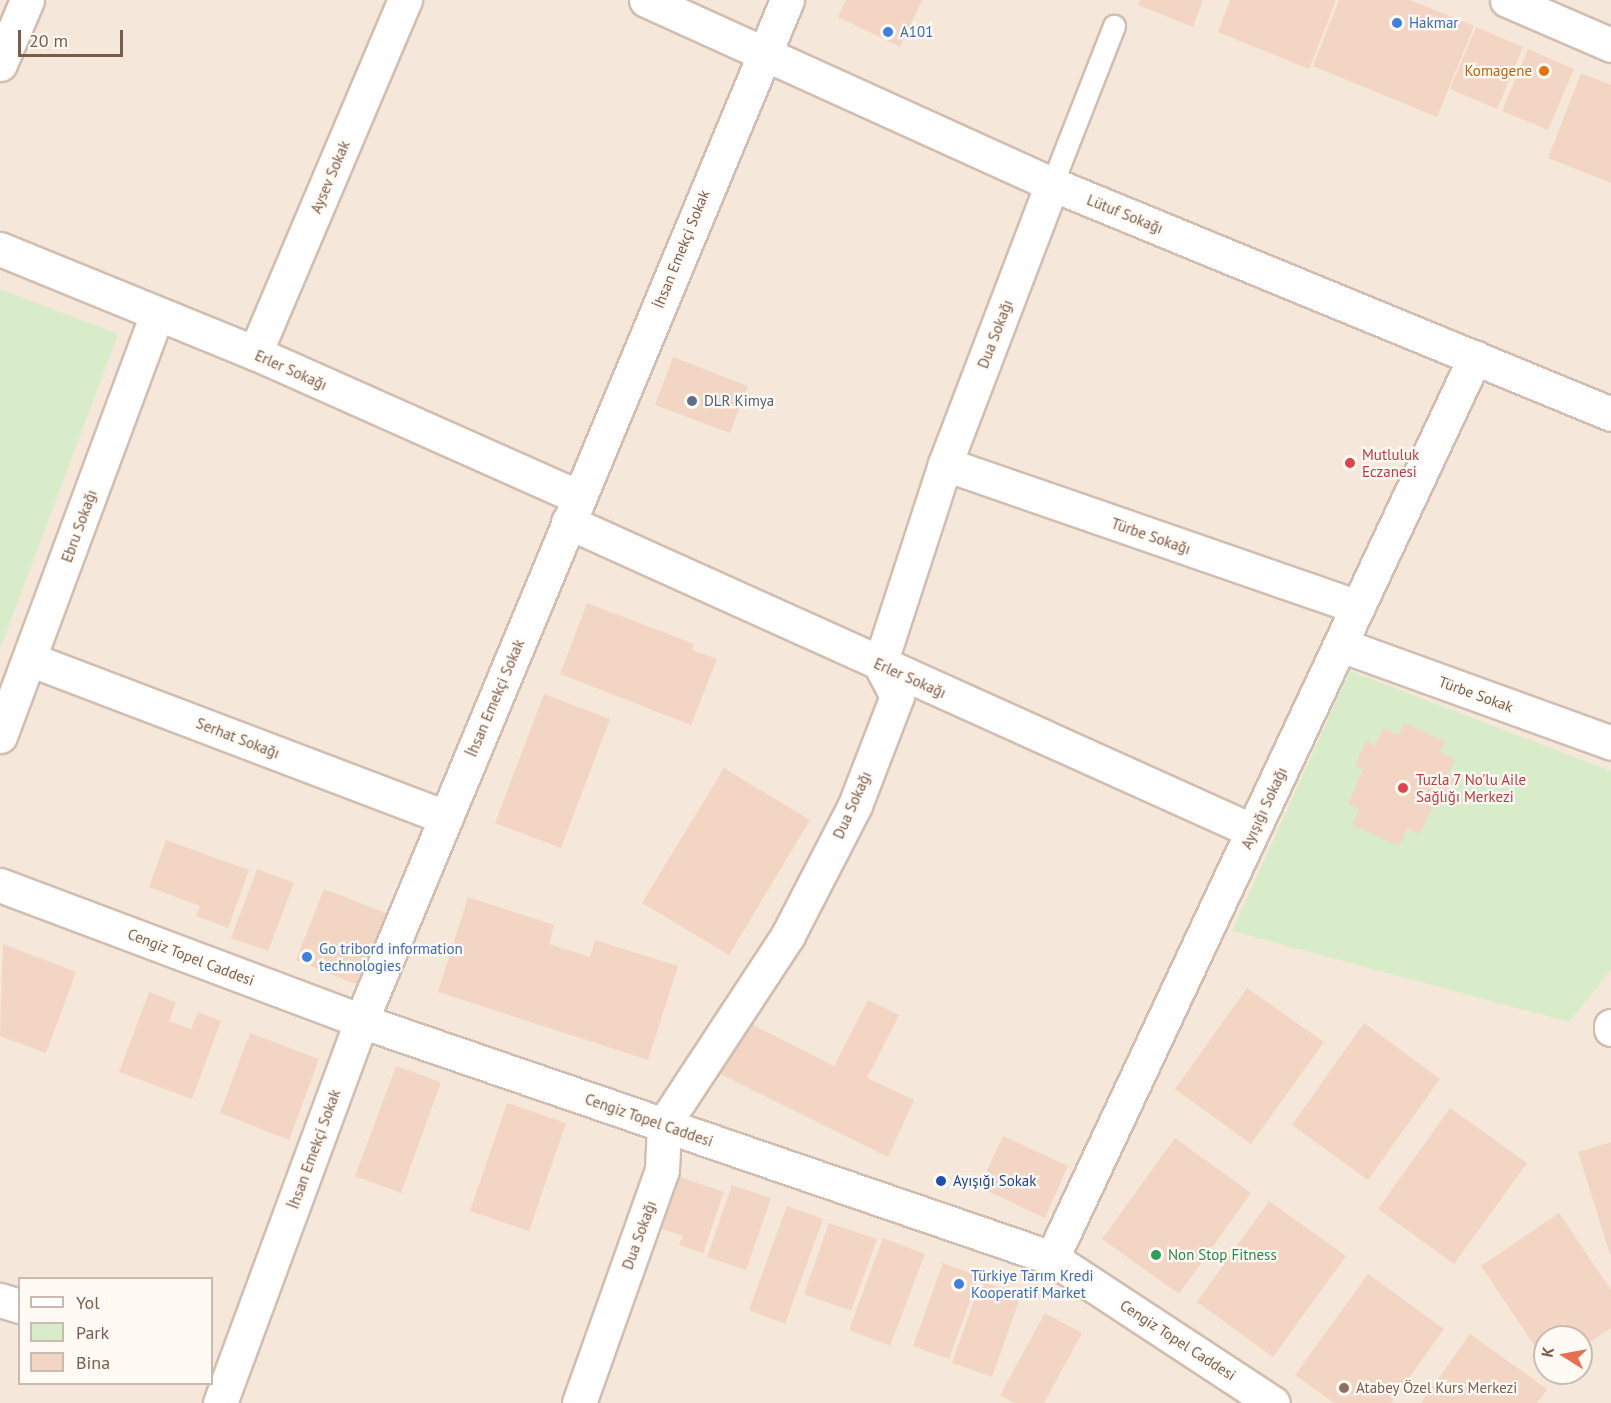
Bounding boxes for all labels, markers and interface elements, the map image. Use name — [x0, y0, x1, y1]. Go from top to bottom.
place label: Hakmar — [1409, 14, 1458, 32]
marker: Hakmar — [1390, 16, 1404, 30]
scale bar — [21, 18, 126, 56]
place label: A101 — [900, 23, 933, 41]
marker: A101 — [881, 25, 895, 39]
text: 20 m — [29, 29, 68, 52]
place label: Komagene — [1464, 62, 1532, 80]
marker: Komagene — [1537, 64, 1551, 78]
street label: Aysev Sokak — [306, 138, 354, 216]
street label: İhsan Emekçi Sokak — [649, 187, 713, 311]
street label: Lütuf Sokağı — [1084, 191, 1166, 237]
street label: Dua Sokağı — [974, 297, 1016, 371]
street label: Erler Sokağı — [252, 346, 330, 394]
place label: DLR Kimya — [704, 392, 774, 410]
marker: DLR Kimya — [685, 394, 699, 408]
place label: Mutluluk Eczanesi — [1362, 445, 1419, 480]
marker: Mutluluk Eczanesi — [1343, 456, 1357, 470]
street label: Ebru Sokağı — [58, 487, 100, 565]
street label: Türbe Sokağı — [1109, 514, 1193, 558]
street label: İhsan Emekçi Sokak — [462, 636, 528, 760]
street label: Erler Sokağı — [871, 654, 949, 702]
street label: Türbe Sokak — [1436, 672, 1516, 716]
street label: Serhat Sokağı — [194, 714, 282, 762]
street label: Ayışığı Sokağı — [1237, 764, 1291, 852]
street label: Dua Sokağı — [829, 768, 875, 842]
place label: Tuzla 7 No'lu Aile Sağlığı Merkezi — [1416, 770, 1527, 805]
marker: Tuzla 7 No'lu Aile Sağlığı Merkezi — [1394, 779, 1412, 797]
street label: Cengiz Topel Caddesi — [125, 924, 257, 990]
place label: Go tribord information technologies — [319, 939, 463, 974]
marker: Go tribord information technologies — [300, 950, 314, 964]
street label: İhsan Emekçi Sokak — [284, 1087, 344, 1211]
street label: Cengiz Topel Caddesi — [582, 1090, 716, 1150]
place label: Ayışığı Sokak — [953, 1172, 1036, 1190]
marker: Ayışığı Sokak — [934, 1174, 948, 1188]
street label: Dua Sokağı — [618, 1198, 660, 1272]
place label: Non Stop Fitness — [1168, 1246, 1277, 1264]
marker: Non Stop Fitness — [1149, 1248, 1163, 1262]
place label: Türkiye Tarım Kredi Kooperatif Market — [971, 1266, 1094, 1301]
legend — [18, 1277, 213, 1385]
marker: Türkiye Tarım Kredi Kooperatif Market — [952, 1277, 966, 1291]
text: Yol — [76, 1291, 99, 1314]
street label: Cengiz Topel Caddesi — [1116, 1296, 1240, 1384]
text: Park — [76, 1321, 109, 1344]
north arrow — [1533, 1325, 1593, 1385]
text: K — [1537, 1345, 1558, 1359]
text: Bina — [76, 1351, 110, 1374]
place label: Atabey Özel Kurs Merkezi — [1356, 1379, 1518, 1397]
marker: Atabey Özel Kurs Merkezi — [1337, 1381, 1351, 1395]

